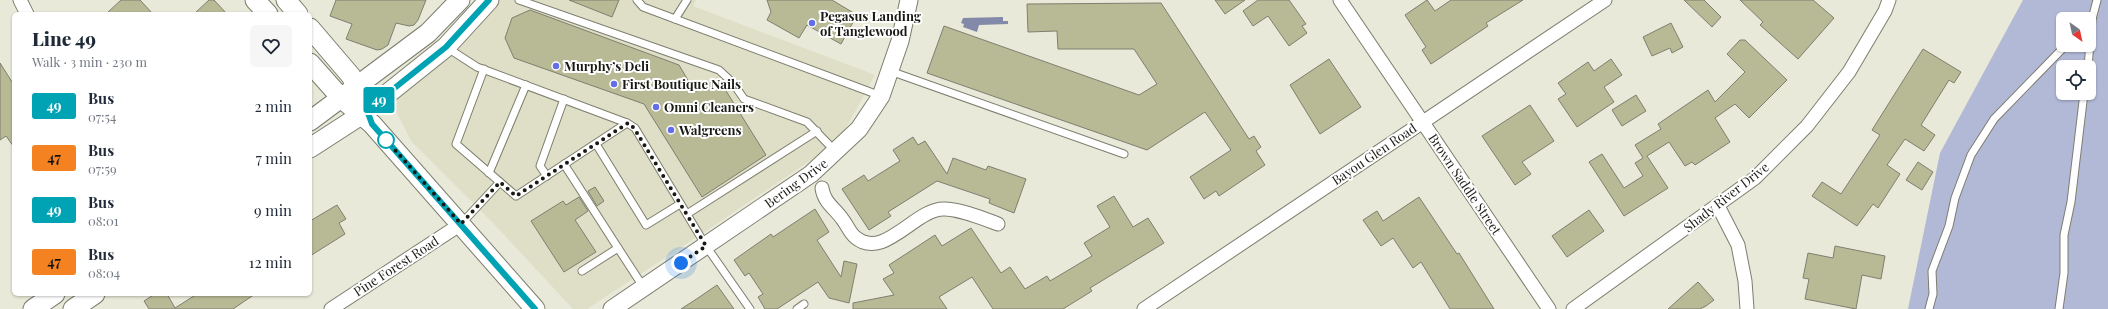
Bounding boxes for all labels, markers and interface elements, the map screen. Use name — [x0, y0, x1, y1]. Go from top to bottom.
place label: Pegasus Landing of Tanglewood — [820, 7, 922, 39]
north arrow — [2056, 12, 2096, 52]
map controls — [2056, 12, 2096, 100]
marker: Pegasus Landing of Tanglewood — [807, 18, 817, 28]
text: Line 49 — [32, 25, 96, 51]
button: heart — [250, 25, 292, 67]
text: Walk · 3 min · 230 m — [32, 53, 147, 70]
place label: Murphy’s Deli — [564, 57, 649, 74]
button: locate — [2056, 60, 2096, 100]
marker: Murphy’s Deli — [551, 61, 561, 71]
place label: First Boutique Nails — [622, 75, 741, 92]
marker: First Boutique Nails — [609, 79, 619, 89]
line badge: 49 — [361, 87, 397, 113]
text: Bus — [88, 88, 114, 108]
text: 49 — [371, 90, 387, 109]
text: 49 — [46, 96, 62, 115]
text: 2 min — [254, 96, 292, 116]
place label: Omni Cleaners — [664, 98, 754, 115]
marker: Omni Cleaners — [651, 102, 661, 112]
text: 07:54 — [88, 108, 116, 125]
street label: Bayou Glen Road — [1328, 119, 1420, 188]
place label: Walgreens — [678, 121, 742, 138]
marker: Walgreens — [666, 125, 676, 135]
street label: Brown Saddle Street — [1425, 130, 1506, 238]
unlabelled marker — [377, 131, 395, 149]
text: Bus — [88, 140, 114, 160]
text: 47 — [47, 148, 61, 167]
text: 7 min — [256, 148, 292, 168]
street label: Bering Drive — [761, 154, 831, 211]
street label: Shady River Drive — [1680, 158, 1772, 235]
text: 07:59 — [88, 160, 117, 177]
text: Bus — [88, 192, 114, 212]
text: 49 — [46, 200, 62, 219]
text: 9 min — [254, 200, 292, 220]
text: 08:01 — [88, 212, 119, 229]
street label: Pine Forest Road — [350, 231, 442, 299]
text: Bus — [88, 244, 114, 264]
text: 47 — [47, 252, 61, 271]
text: 12 min — [249, 252, 292, 272]
your location — [671, 253, 691, 273]
text: 08:04 — [88, 264, 120, 281]

